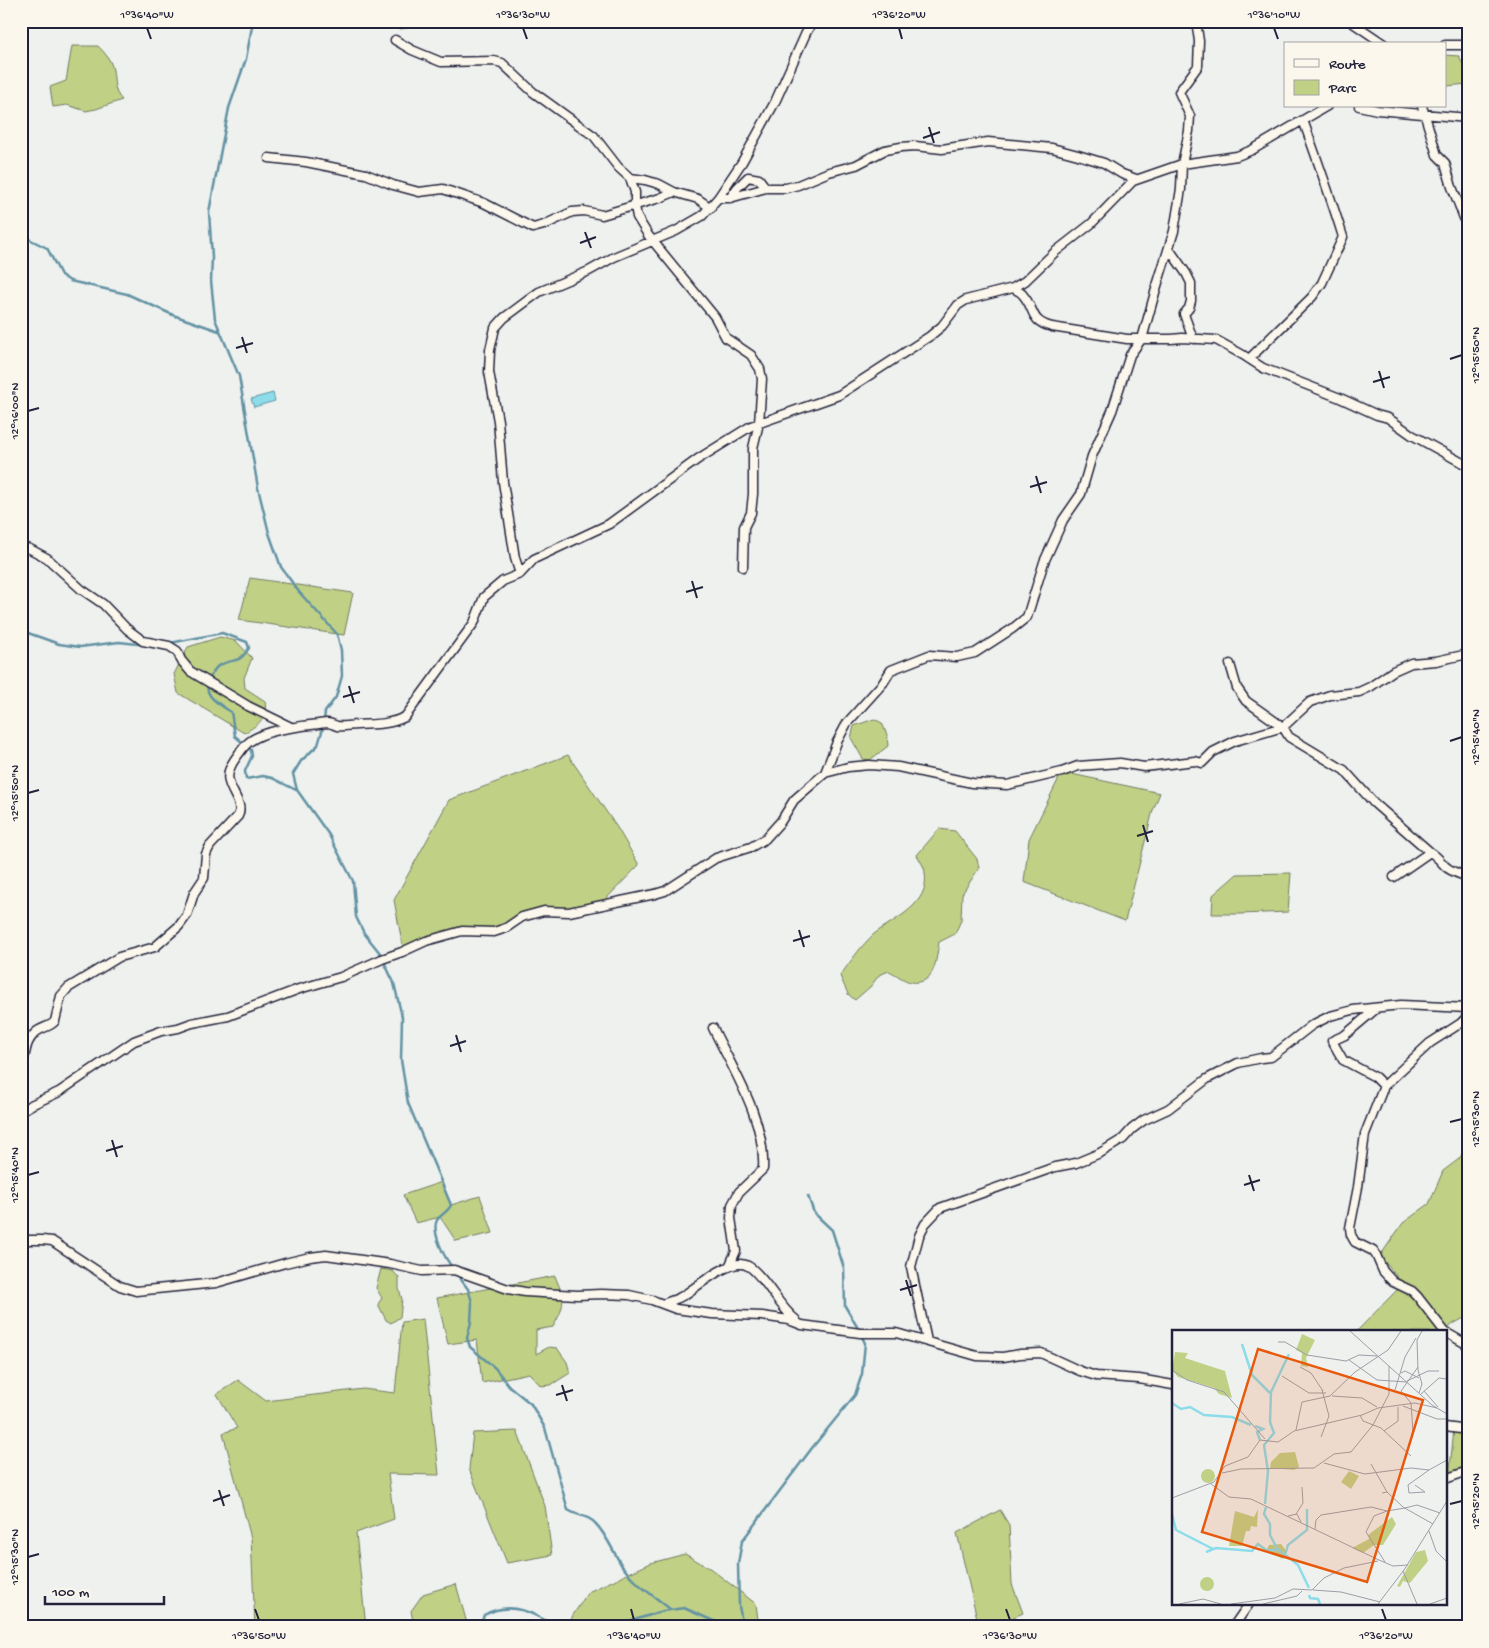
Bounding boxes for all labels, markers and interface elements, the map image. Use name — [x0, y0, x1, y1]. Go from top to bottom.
text: 1°36'40"W — [119, 9, 174, 23]
text: 1°36'30"W — [495, 9, 550, 23]
text: 1°36'20"W — [871, 9, 926, 23]
text: 1°36'10"W — [1247, 9, 1300, 23]
legend — [1284, 42, 1446, 108]
text: Route — [1329, 56, 1366, 74]
text: Parc — [1328, 80, 1357, 98]
text: 12°15'50"N — [1470, 327, 1484, 384]
text: 12°16'00"N — [9, 383, 23, 440]
text: 12°15'40"N — [1470, 709, 1484, 766]
text: 12°15'50"N — [9, 765, 23, 822]
text: 12°15'30"N — [1470, 1091, 1484, 1148]
text: 12°15'40"N — [9, 1147, 23, 1204]
inset map — [1172, 1330, 1446, 1606]
text: 12°15'20"N — [1470, 1473, 1484, 1530]
text: 12°15'30"N — [9, 1529, 23, 1586]
scale bar — [45, 1573, 164, 1605]
text: 100 m — [51, 1584, 90, 1602]
text: 1°36'50"W — [231, 1630, 286, 1644]
text: 1°36'40"W — [606, 1630, 661, 1644]
text: 1°36'30"W — [982, 1630, 1037, 1644]
text: 1°36'20"W — [1358, 1630, 1413, 1644]

